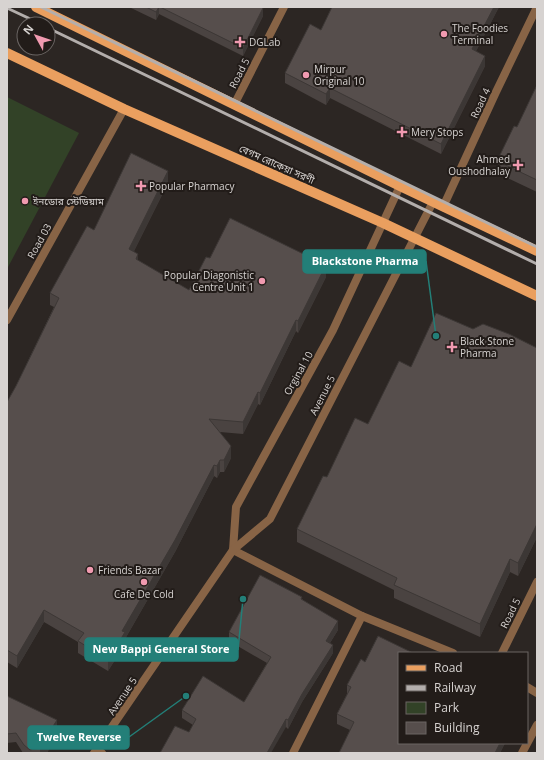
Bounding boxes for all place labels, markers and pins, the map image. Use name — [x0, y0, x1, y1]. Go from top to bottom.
place label: The Foodies Terminal — [452, 21, 508, 47]
marker: The Foodies Terminal — [439, 29, 449, 39]
place label: DGLab — [249, 35, 280, 49]
marker: DGLab — [234, 36, 246, 48]
place label: Mirpur Original 10 — [314, 62, 365, 88]
marker: Mirpur Original 10 — [301, 70, 311, 80]
place label: Mery Stops — [411, 125, 463, 139]
marker: Mery Stops — [396, 126, 408, 138]
place label: Ahmed Oushodhalay — [448, 152, 511, 178]
marker: Ahmed Oushodhalay — [513, 160, 523, 170]
place label: Popular Pharmacy — [149, 179, 235, 193]
marker: Popular Pharmacy — [136, 181, 146, 191]
place label: ইনডোর স্টেডিয়াম — [32, 194, 105, 208]
marker: ইনডোর স্টেডিয়াম — [20, 196, 30, 206]
callout: Blackstone Pharma — [303, 250, 426, 273]
place label: Popular Diagonistic Centre Unit 1 — [164, 268, 254, 294]
marker: Popular Diagonistic Centre Unit 1 — [257, 276, 267, 286]
place label: Black Stone Pharma — [460, 334, 514, 360]
marker: Black Stone Pharma — [447, 342, 457, 352]
place label: Friends Bazar — [98, 563, 161, 577]
marker: Friends Bazar — [85, 565, 95, 575]
marker: Cafe De Cold — [139, 577, 149, 587]
place label: Cafe De Cold — [114, 587, 174, 601]
callout: New Bappi General Store — [85, 638, 238, 661]
callout: Twelve Reverse — [28, 726, 129, 749]

